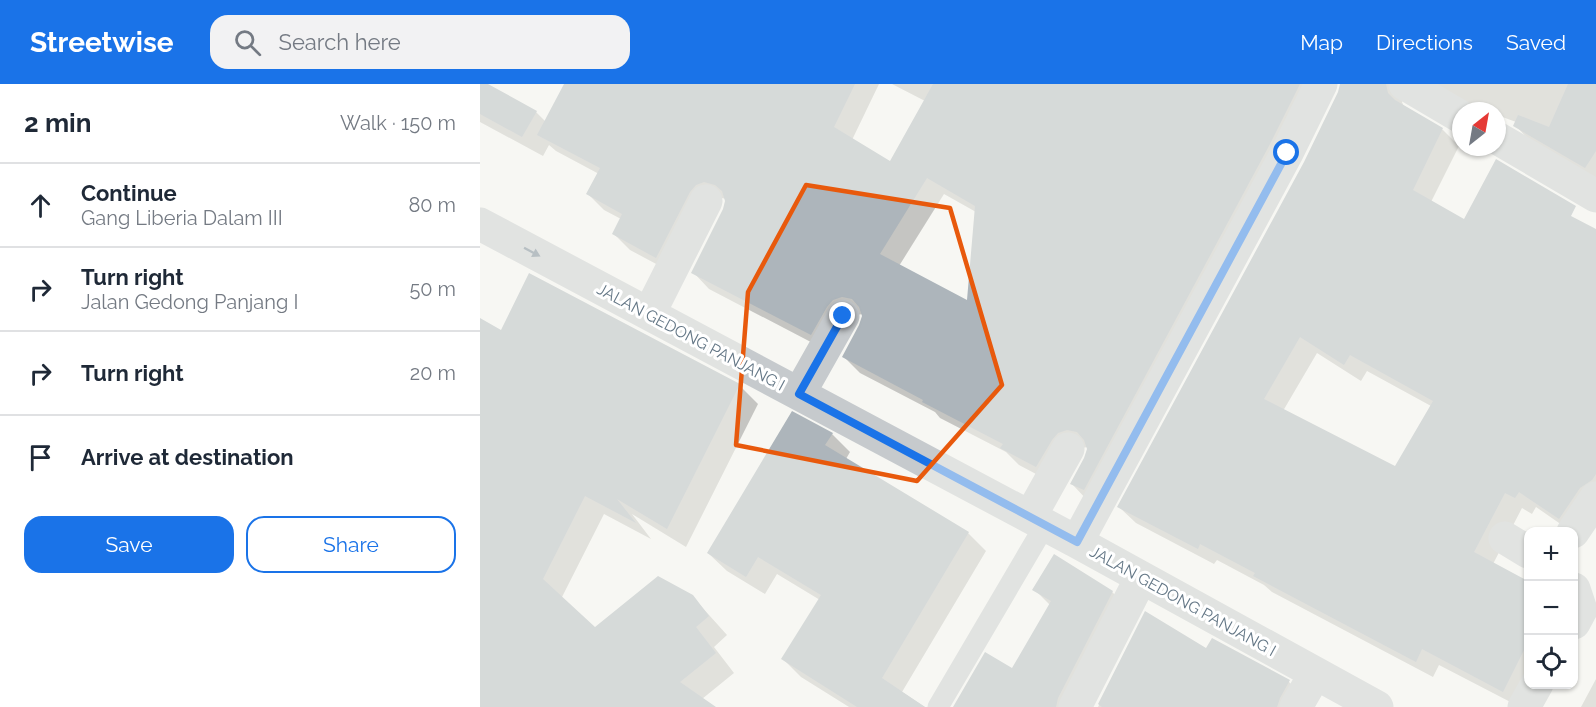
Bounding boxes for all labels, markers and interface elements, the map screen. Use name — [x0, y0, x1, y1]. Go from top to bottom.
search box — [210, 15, 630, 69]
text: Streetwise — [30, 26, 174, 59]
icon: search — [231, 26, 264, 59]
text: Search here — [279, 29, 401, 55]
text: Map — [1300, 30, 1343, 55]
text: Directions — [1376, 30, 1473, 55]
text: Saved — [1506, 30, 1566, 55]
north arrow — [1452, 102, 1506, 156]
text: 2 min — [24, 108, 91, 138]
text: Walk · 150 m — [340, 111, 456, 135]
route start — [1273, 139, 1299, 165]
text: Continue — [81, 180, 177, 206]
icon: ahead — [24, 189, 57, 222]
text: 80 m — [408, 193, 456, 217]
text: Gang Liberia Dalam III — [81, 206, 283, 230]
one-way arrow — [523, 247, 540, 257]
text: Turn right — [81, 264, 184, 290]
icon: right — [24, 273, 57, 306]
text: 50 m — [409, 277, 456, 301]
street label: JALAN GEDONG PANJANG I — [594, 279, 788, 395]
text: Jalan Gedong Panjang I — [81, 290, 298, 314]
route end — [829, 302, 855, 328]
icon: right — [24, 357, 57, 390]
text: Turn right — [81, 360, 184, 386]
text: 20 m — [410, 361, 456, 385]
icon: arrive — [24, 441, 57, 474]
text: Arrive at destination — [81, 444, 294, 470]
button: Save — [24, 516, 234, 573]
button: Share — [246, 516, 456, 573]
map controls — [1524, 527, 1578, 689]
button: + — [1524, 527, 1578, 581]
street label: JALAN GEDONG PANJANG I — [1087, 542, 1279, 660]
button: − — [1524, 581, 1578, 635]
button: locate — [1524, 635, 1578, 689]

